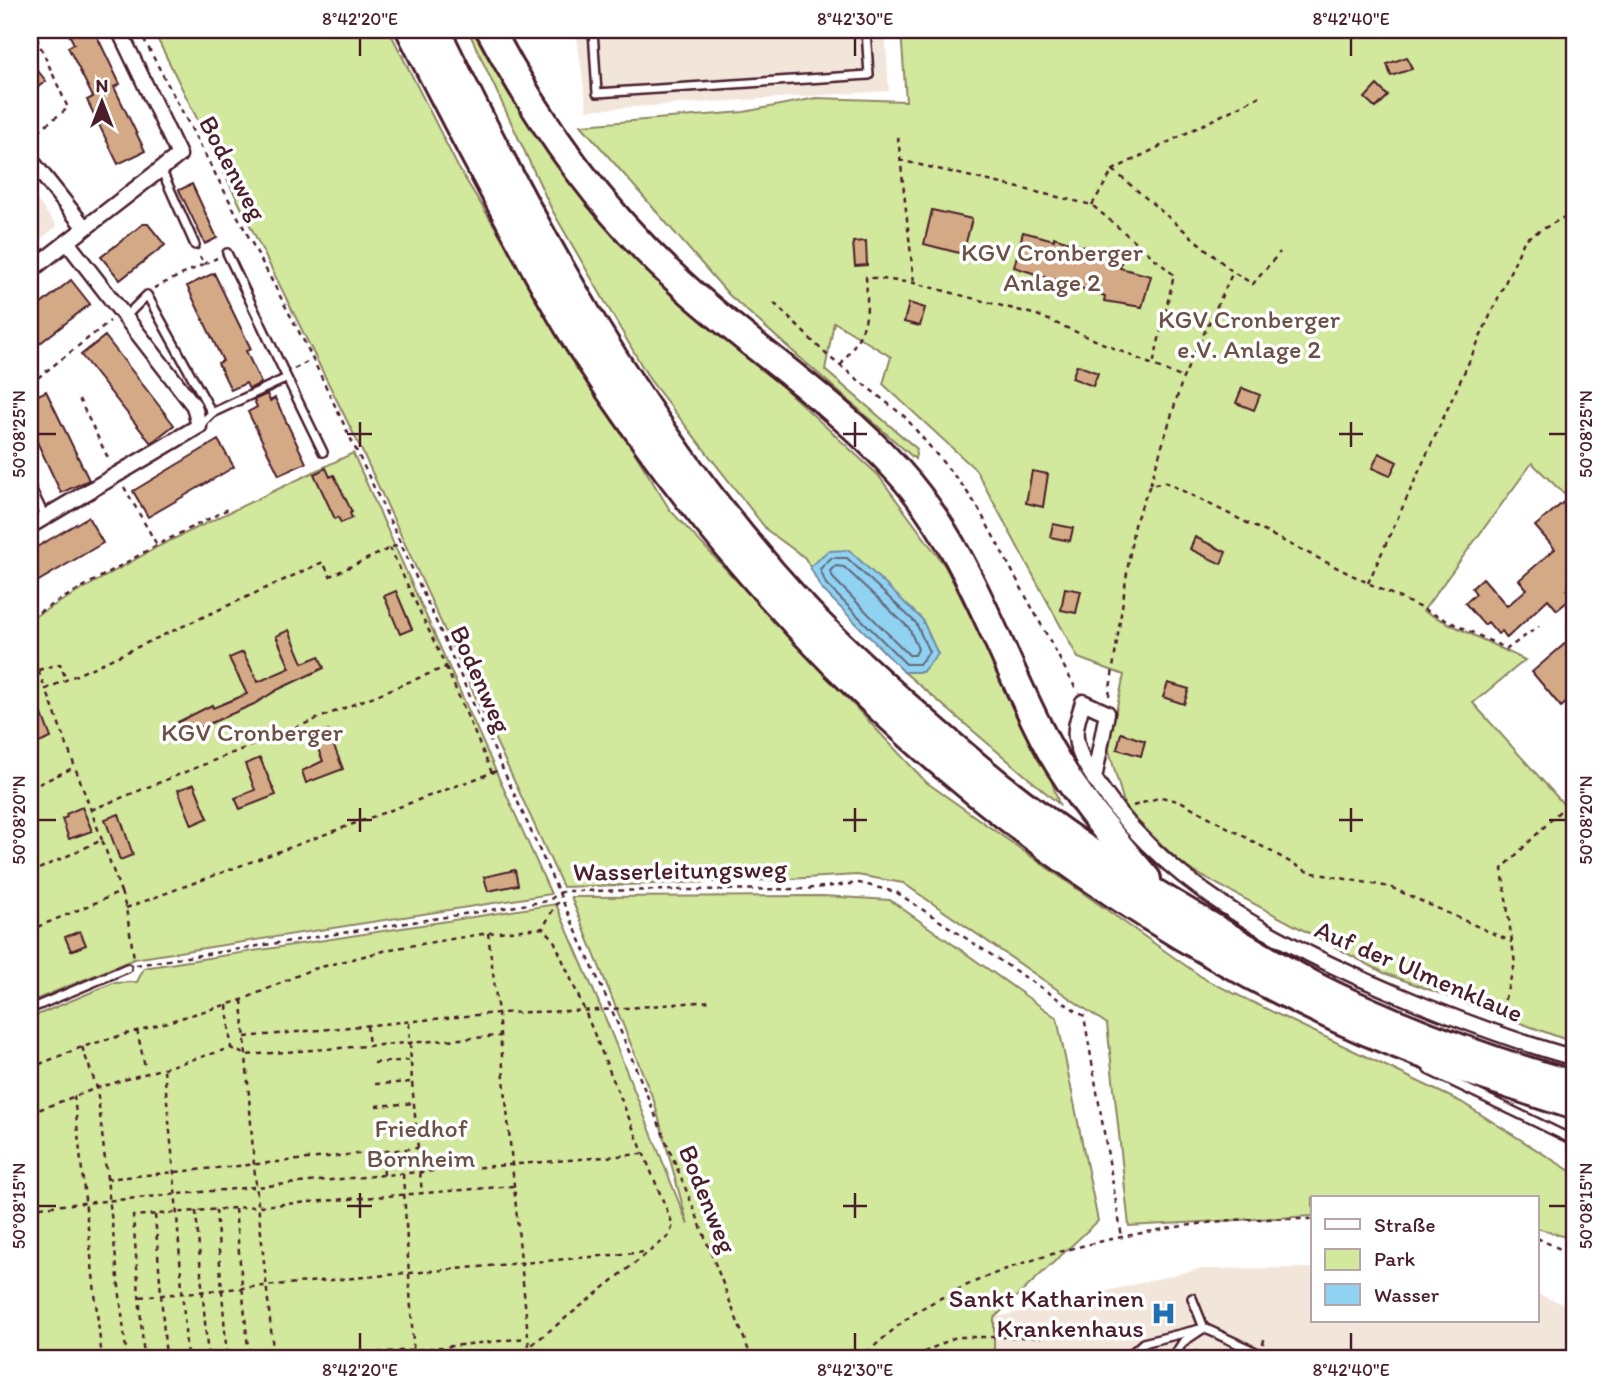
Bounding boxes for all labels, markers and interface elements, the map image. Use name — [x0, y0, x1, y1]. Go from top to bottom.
text: 8°42'20"E — [322, 8, 398, 30]
text: 8°42'30"E — [817, 8, 893, 30]
text: 8°42'40"E — [1312, 8, 1390, 30]
north arrow — [66, 66, 136, 136]
text: N — [96, 74, 108, 97]
street label: Bodenweg — [192, 110, 274, 227]
park label: KGV Cronberger Anlage 2 — [961, 236, 1144, 298]
park label: KGV Cronberger e.V. Anlage 2 — [1158, 303, 1341, 365]
text: 50°08'25"N — [8, 390, 30, 478]
text: 50°08'25"N — [1575, 390, 1597, 478]
street label: Bodenweg — [443, 620, 519, 738]
park label: KGV Cronberger — [161, 716, 344, 748]
text: 50°08'20"N — [8, 775, 30, 865]
text: 50°08'20"N — [1575, 775, 1597, 865]
street label: Wasserleitungsweg — [573, 852, 788, 888]
street label: Auf der Ulmenklaue — [1310, 913, 1528, 1029]
park label: Friedhof Bornheim — [367, 1112, 476, 1174]
street label: Bodenweg — [672, 1140, 744, 1259]
text: 50°08'15"N — [8, 1163, 30, 1249]
text: 50°08'15"N — [1575, 1163, 1597, 1249]
legend — [1311, 1196, 1538, 1322]
text: Straße — [1374, 1212, 1435, 1237]
text: Park — [1374, 1246, 1416, 1271]
place label: Sankt Katharinen Krankenhaus — [949, 1282, 1144, 1344]
text: Wasser — [1374, 1282, 1440, 1307]
hospital icon: Sankt Katharinen Krankenhaus — [1150, 1299, 1178, 1327]
text: 8°42'20"E — [322, 1359, 398, 1381]
text: 8°42'30"E — [817, 1359, 893, 1381]
text: 8°42'40"E — [1312, 1359, 1390, 1381]

